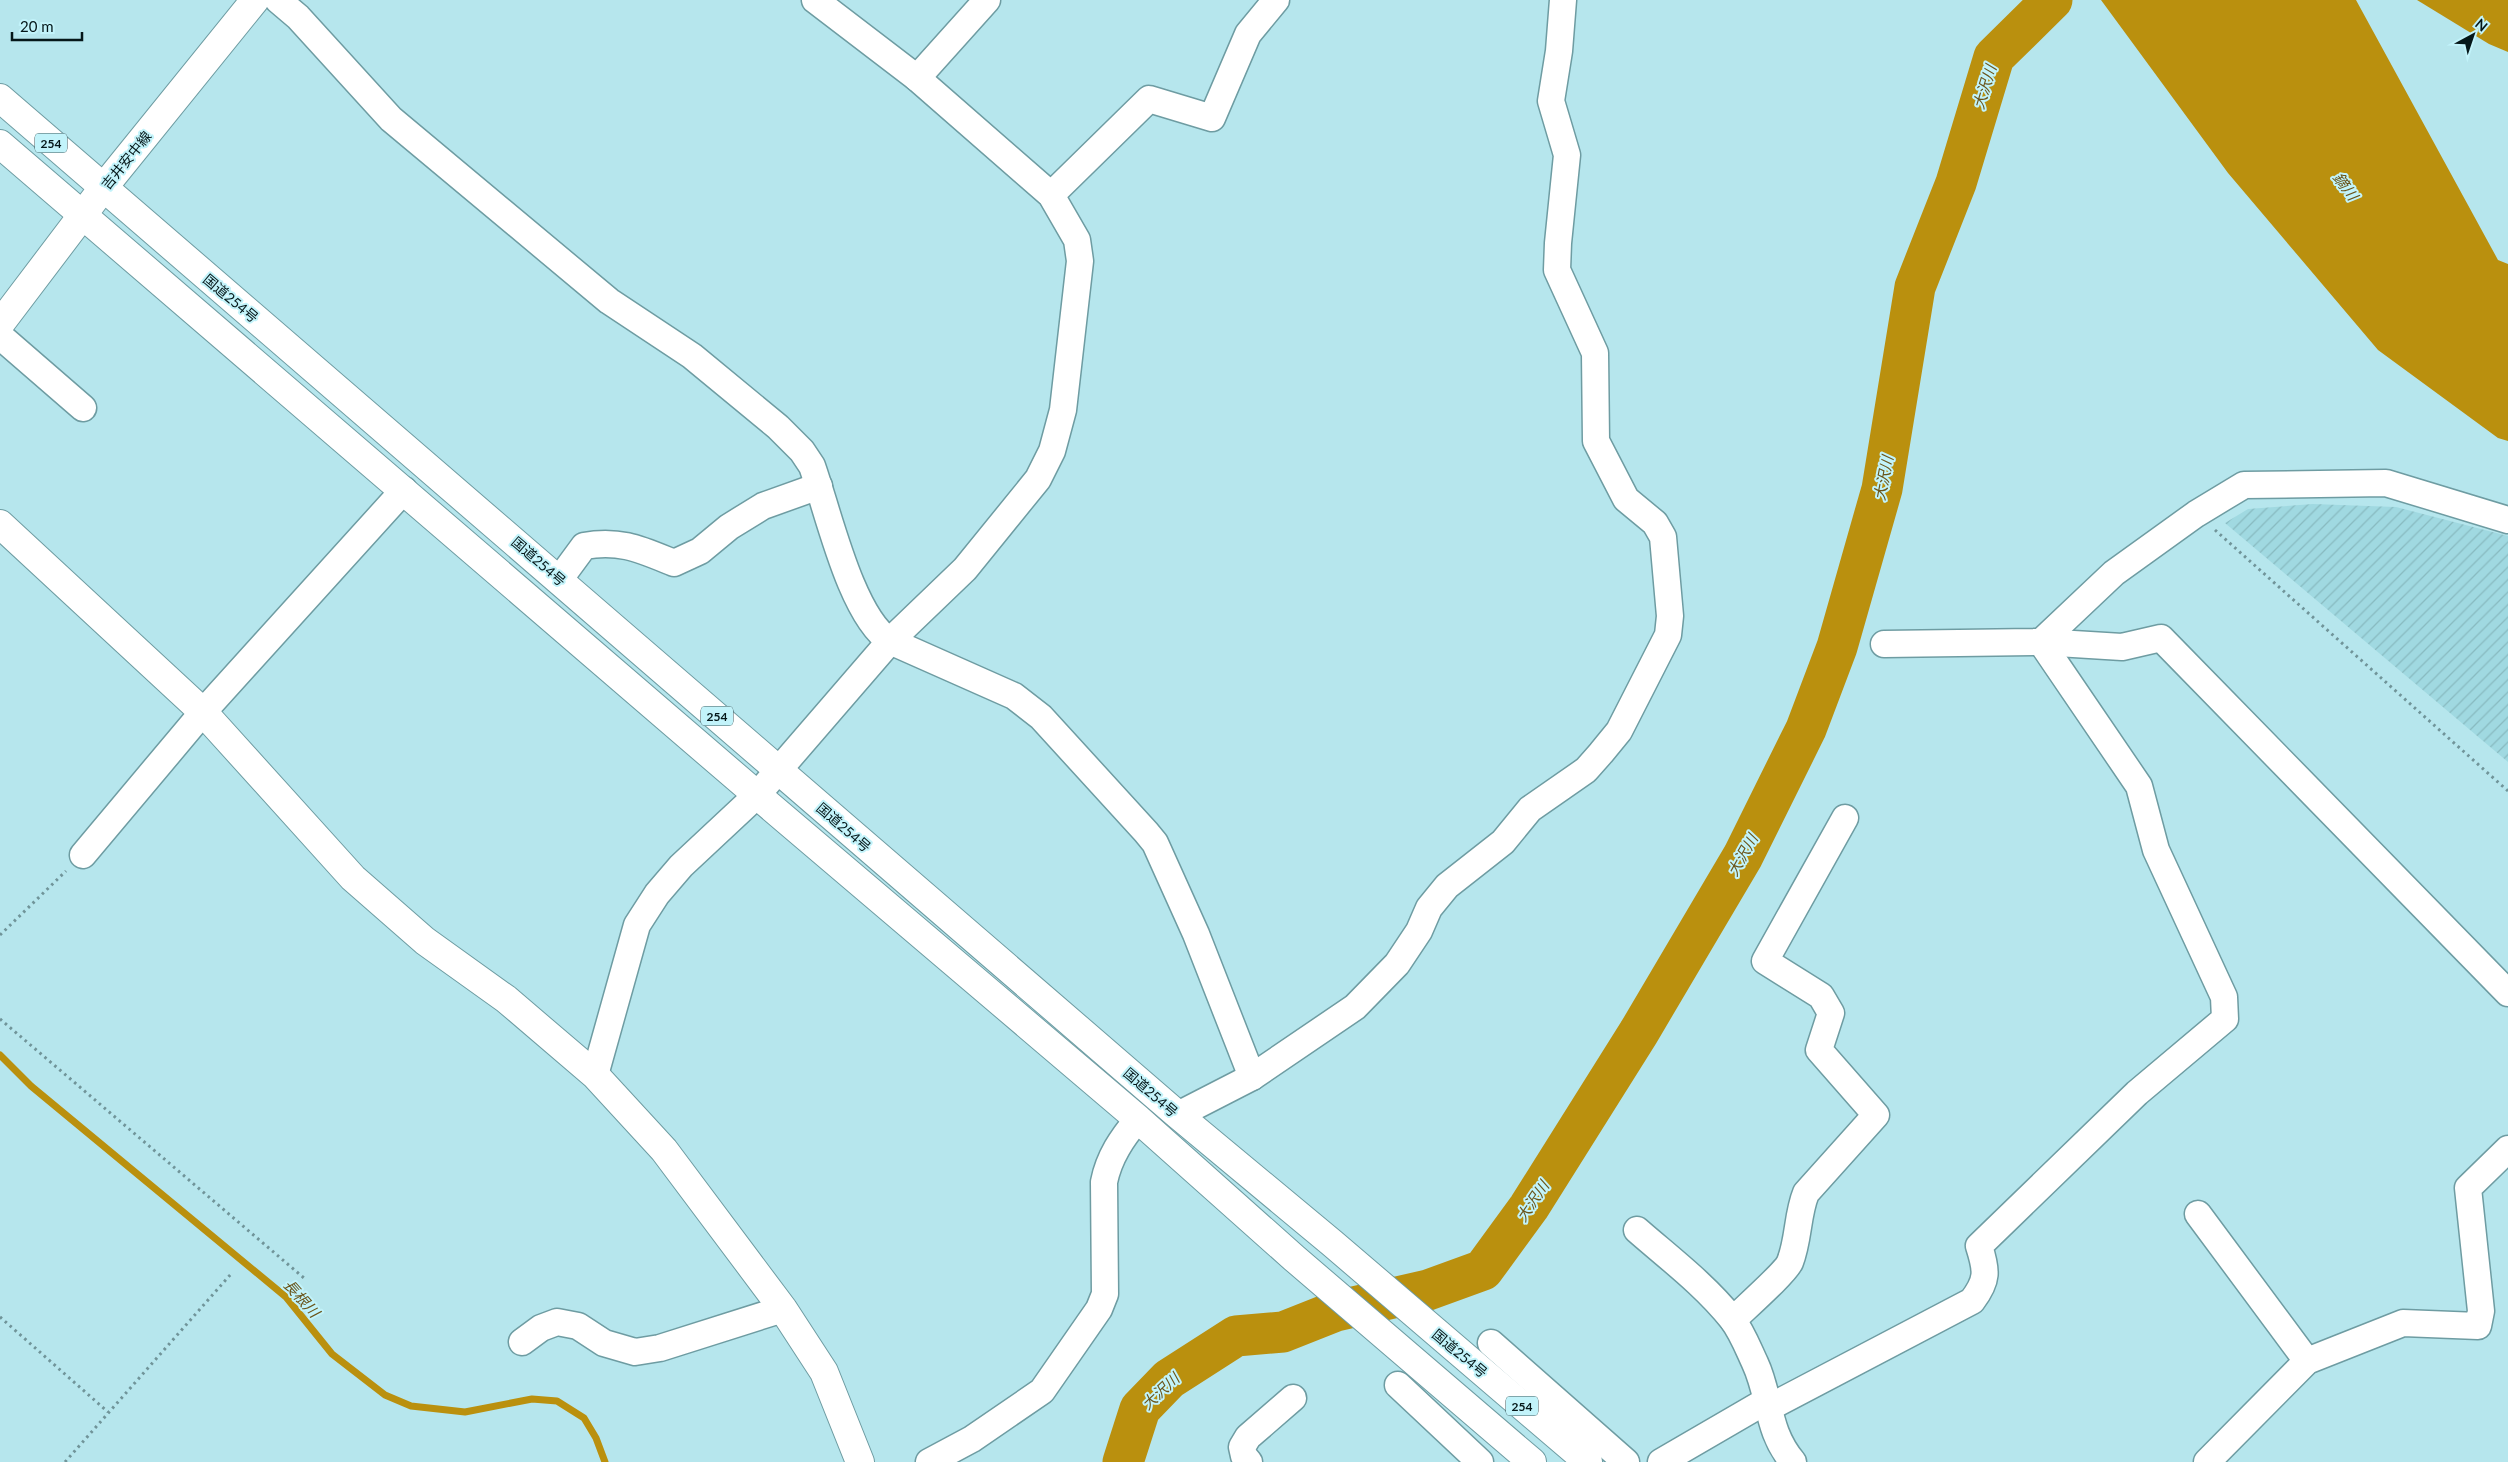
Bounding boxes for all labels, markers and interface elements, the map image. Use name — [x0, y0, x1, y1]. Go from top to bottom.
scale bar — [12, 10, 82, 42]
north arrow — [2448, 10, 2498, 60]
text: N — [2472, 15, 2491, 35]
text: 20 m — [20, 17, 54, 35]
water label: 大沢川 — [1969, 61, 2000, 111]
street label: 吉井安中線 — [97, 127, 155, 193]
road number: 254 — [35, 134, 67, 152]
water label: 鏑川 — [2330, 169, 2363, 205]
street label: 国道254号 — [200, 270, 262, 326]
water label: 大沢川 — [1870, 452, 1897, 502]
street label: 国道254号 — [508, 533, 570, 589]
road number: 254 — [701, 706, 733, 726]
street label: 国道254号 — [813, 799, 875, 855]
water label: 大沢川 — [1723, 829, 1762, 879]
street label: 国道254号 — [1120, 1064, 1182, 1120]
water label: 大沢川 — [1512, 1176, 1553, 1225]
water label: 長根川 — [280, 1275, 325, 1322]
street label: 国道254号 — [1429, 1325, 1491, 1381]
water label: 大沢川 — [1137, 1368, 1184, 1413]
road number: 254 — [1506, 1396, 1538, 1415]

